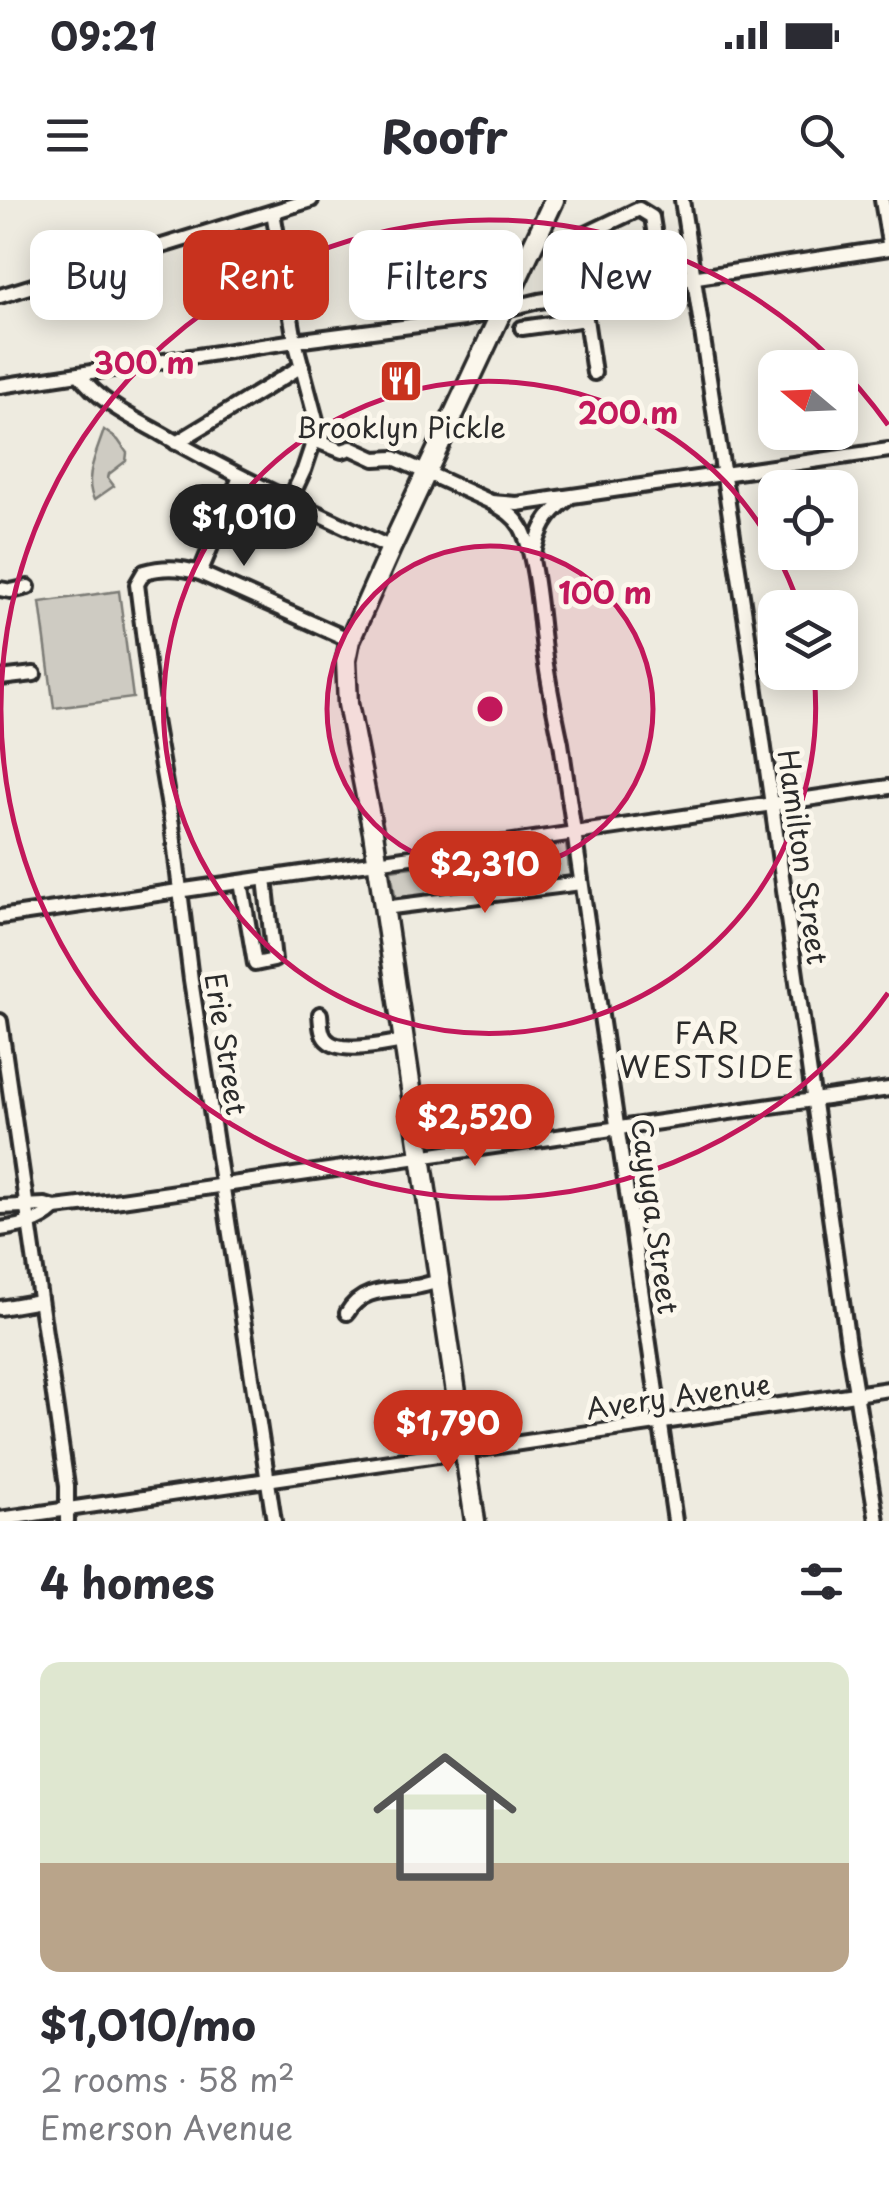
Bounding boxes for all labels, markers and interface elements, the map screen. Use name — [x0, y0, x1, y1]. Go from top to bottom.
text: 09:21 — [50, 7, 157, 64]
text: Roofr — [381, 101, 508, 169]
icon: menu — [40, 108, 95, 163]
icon: search — [794, 108, 849, 163]
chip: Buy — [30, 230, 163, 320]
chip: Rent — [183, 230, 329, 320]
chip: Filters — [349, 230, 523, 320]
chip: New — [543, 230, 687, 320]
text: 300 m — [93, 339, 195, 384]
north arrow — [758, 350, 858, 450]
map controls — [758, 350, 858, 690]
restaurant icon: Brooklyn Pickle — [378, 358, 424, 404]
text: 200 m — [578, 389, 678, 434]
place label: Brooklyn Pickle — [296, 405, 506, 448]
button: locate — [758, 470, 858, 570]
pin: $1,010 — [163, 484, 325, 569]
text: $1,010 — [192, 492, 296, 540]
text: 100 m — [558, 569, 652, 614]
button: layers — [758, 590, 858, 690]
centre of rings — [472, 691, 508, 727]
street label: Hamilton Street — [768, 747, 840, 967]
pin: $2,310 — [404, 831, 566, 916]
text: $2,310 — [430, 839, 540, 887]
street label: Erie Street — [195, 970, 259, 1118]
district label: FAR WESTSIDE — [619, 1009, 797, 1088]
pin: $2,520 — [394, 1084, 556, 1169]
text: $2,520 — [418, 1092, 532, 1140]
street label: Cayuga Street — [621, 1115, 691, 1317]
street label: Avery Avenue — [583, 1361, 773, 1429]
pin: $1,790 — [367, 1390, 529, 1475]
text: $1,790 — [396, 1398, 500, 1446]
text: 4 homes — [40, 1550, 215, 1613]
icon: filters — [794, 1554, 849, 1609]
icon: home — [355, 1727, 535, 1907]
text: $1,010/mo — [40, 1992, 256, 2055]
text: 2 rooms · 58 m² — [40, 2055, 295, 2103]
text: Emerson Avenue — [40, 2103, 293, 2151]

